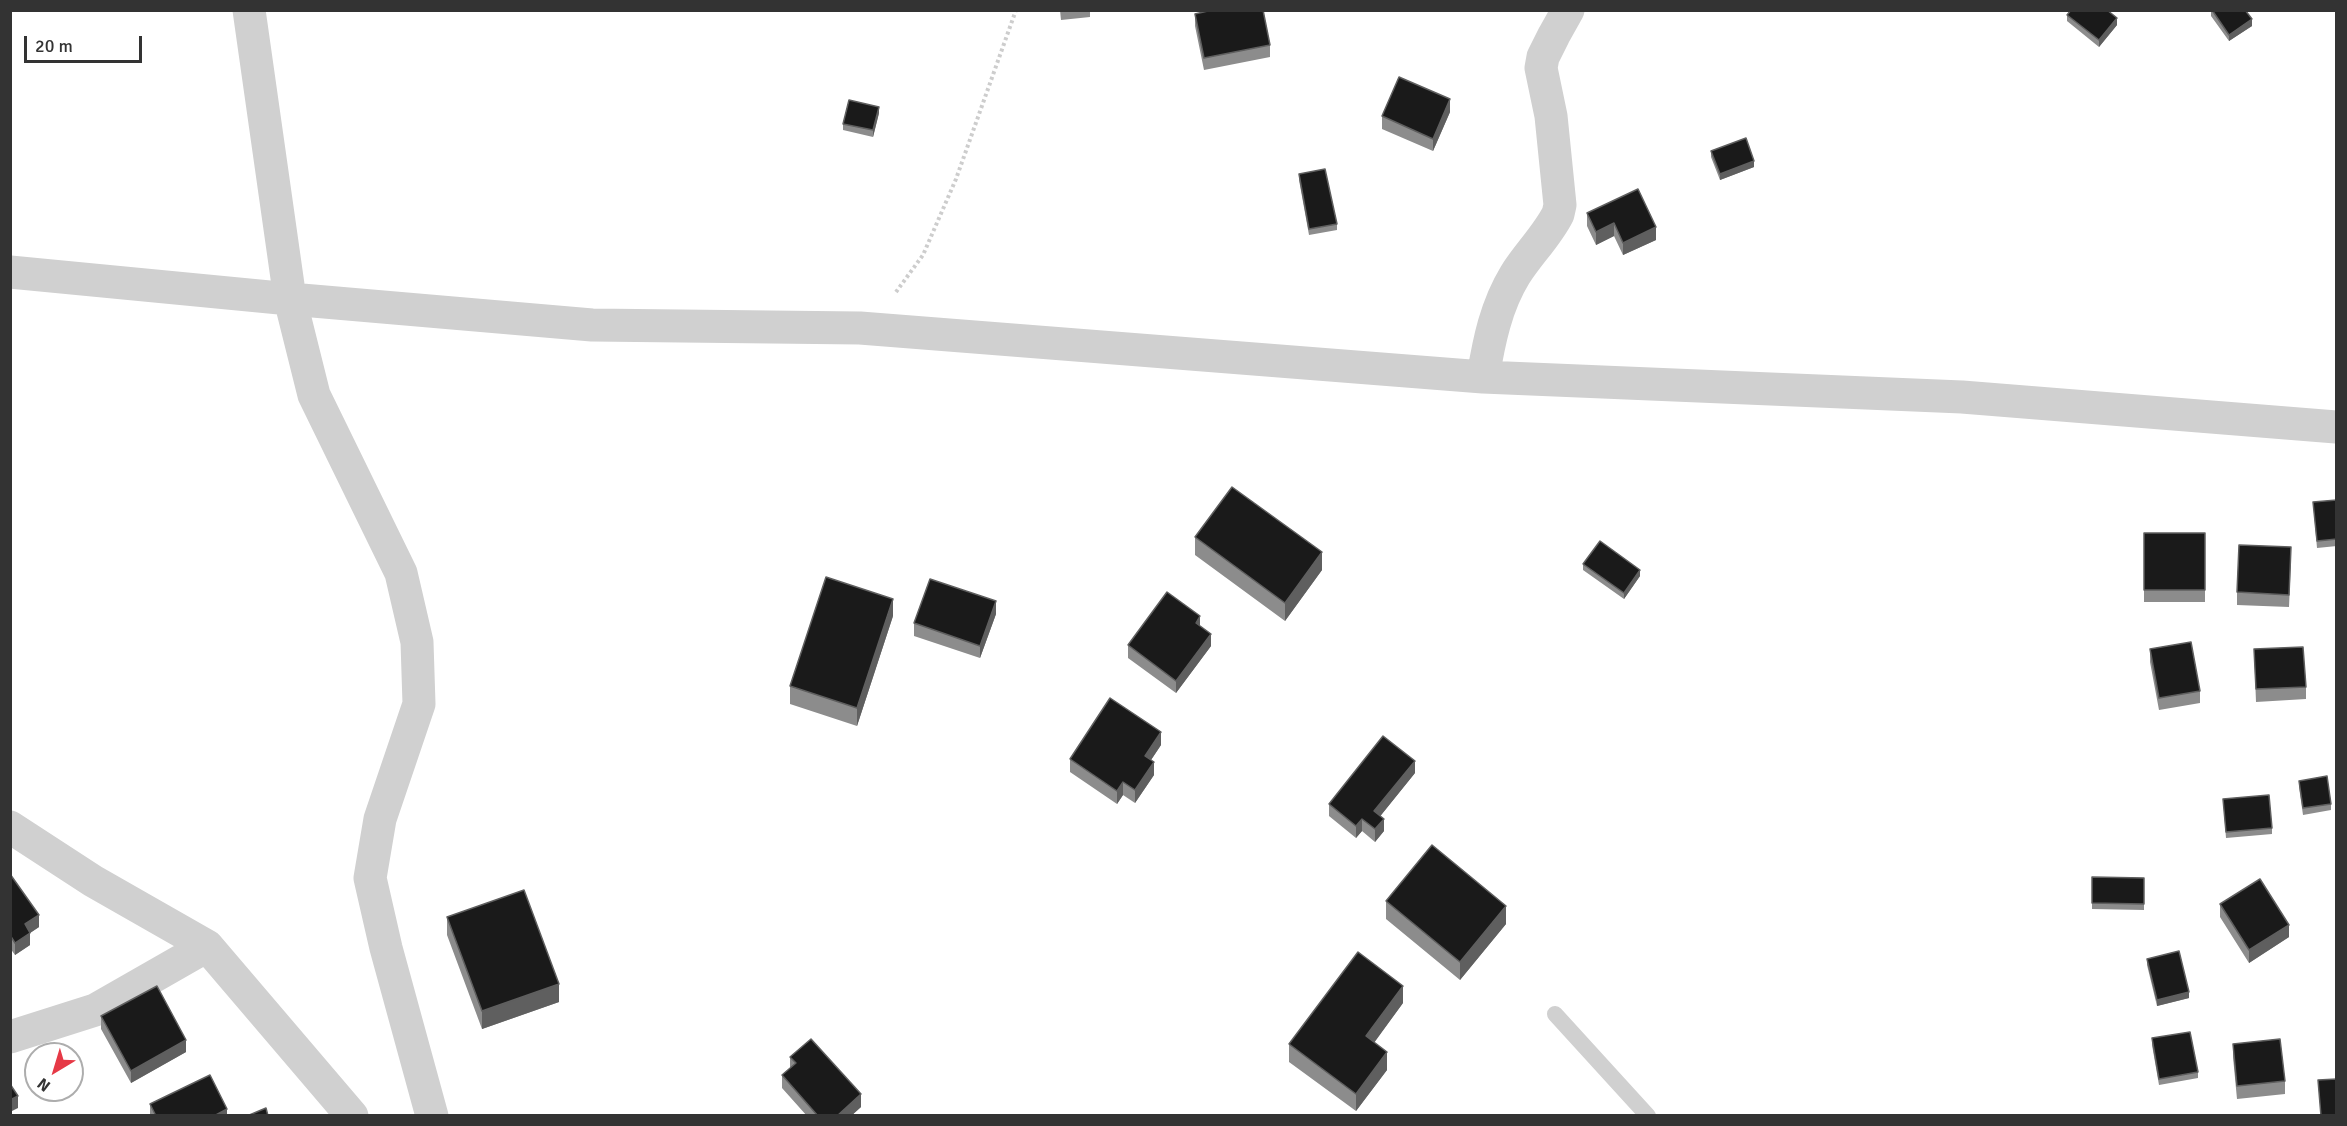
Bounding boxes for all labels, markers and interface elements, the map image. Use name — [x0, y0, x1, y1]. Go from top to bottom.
scale bar — [27, 24, 146, 62]
text: 20 m — [35, 35, 73, 57]
north arrow — [24, 1042, 84, 1102]
text: N — [34, 1073, 55, 1096]

